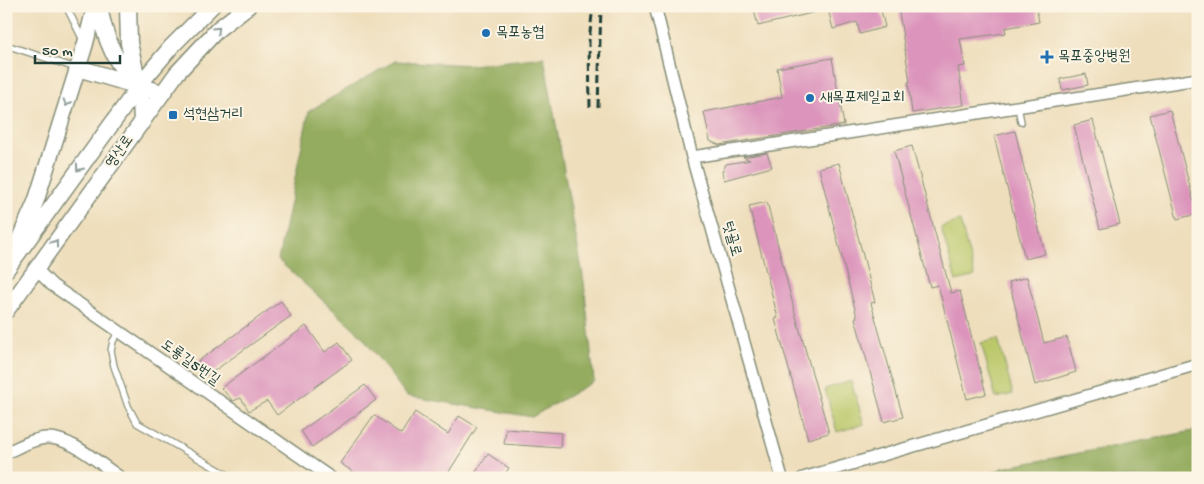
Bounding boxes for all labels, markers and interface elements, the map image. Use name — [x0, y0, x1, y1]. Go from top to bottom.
place label: 목포농협 — [496, 24, 544, 42]
one-way arrow — [212, 27, 221, 36]
marker: 목포농협 — [480, 27, 492, 39]
scale bar — [35, 32, 120, 64]
text: 50 m — [42, 43, 73, 61]
place label: 목포중앙병원 — [1058, 48, 1130, 66]
marker: 목포중앙병원 — [1040, 50, 1054, 64]
place label: 새목포제일교회 — [820, 89, 905, 107]
marker: 새목포제일교회 — [804, 92, 816, 104]
one-way arrow — [62, 99, 72, 107]
place label: 석현삼거리 — [183, 106, 243, 124]
marker: 석현삼거리 — [167, 109, 179, 121]
street label: 영산로 — [102, 132, 138, 172]
one-way arrow — [76, 163, 85, 172]
street label: 텃골로 — [717, 219, 745, 259]
one-way arrow — [49, 240, 57, 249]
street label: 도룡길5번길 — [157, 336, 223, 390]

